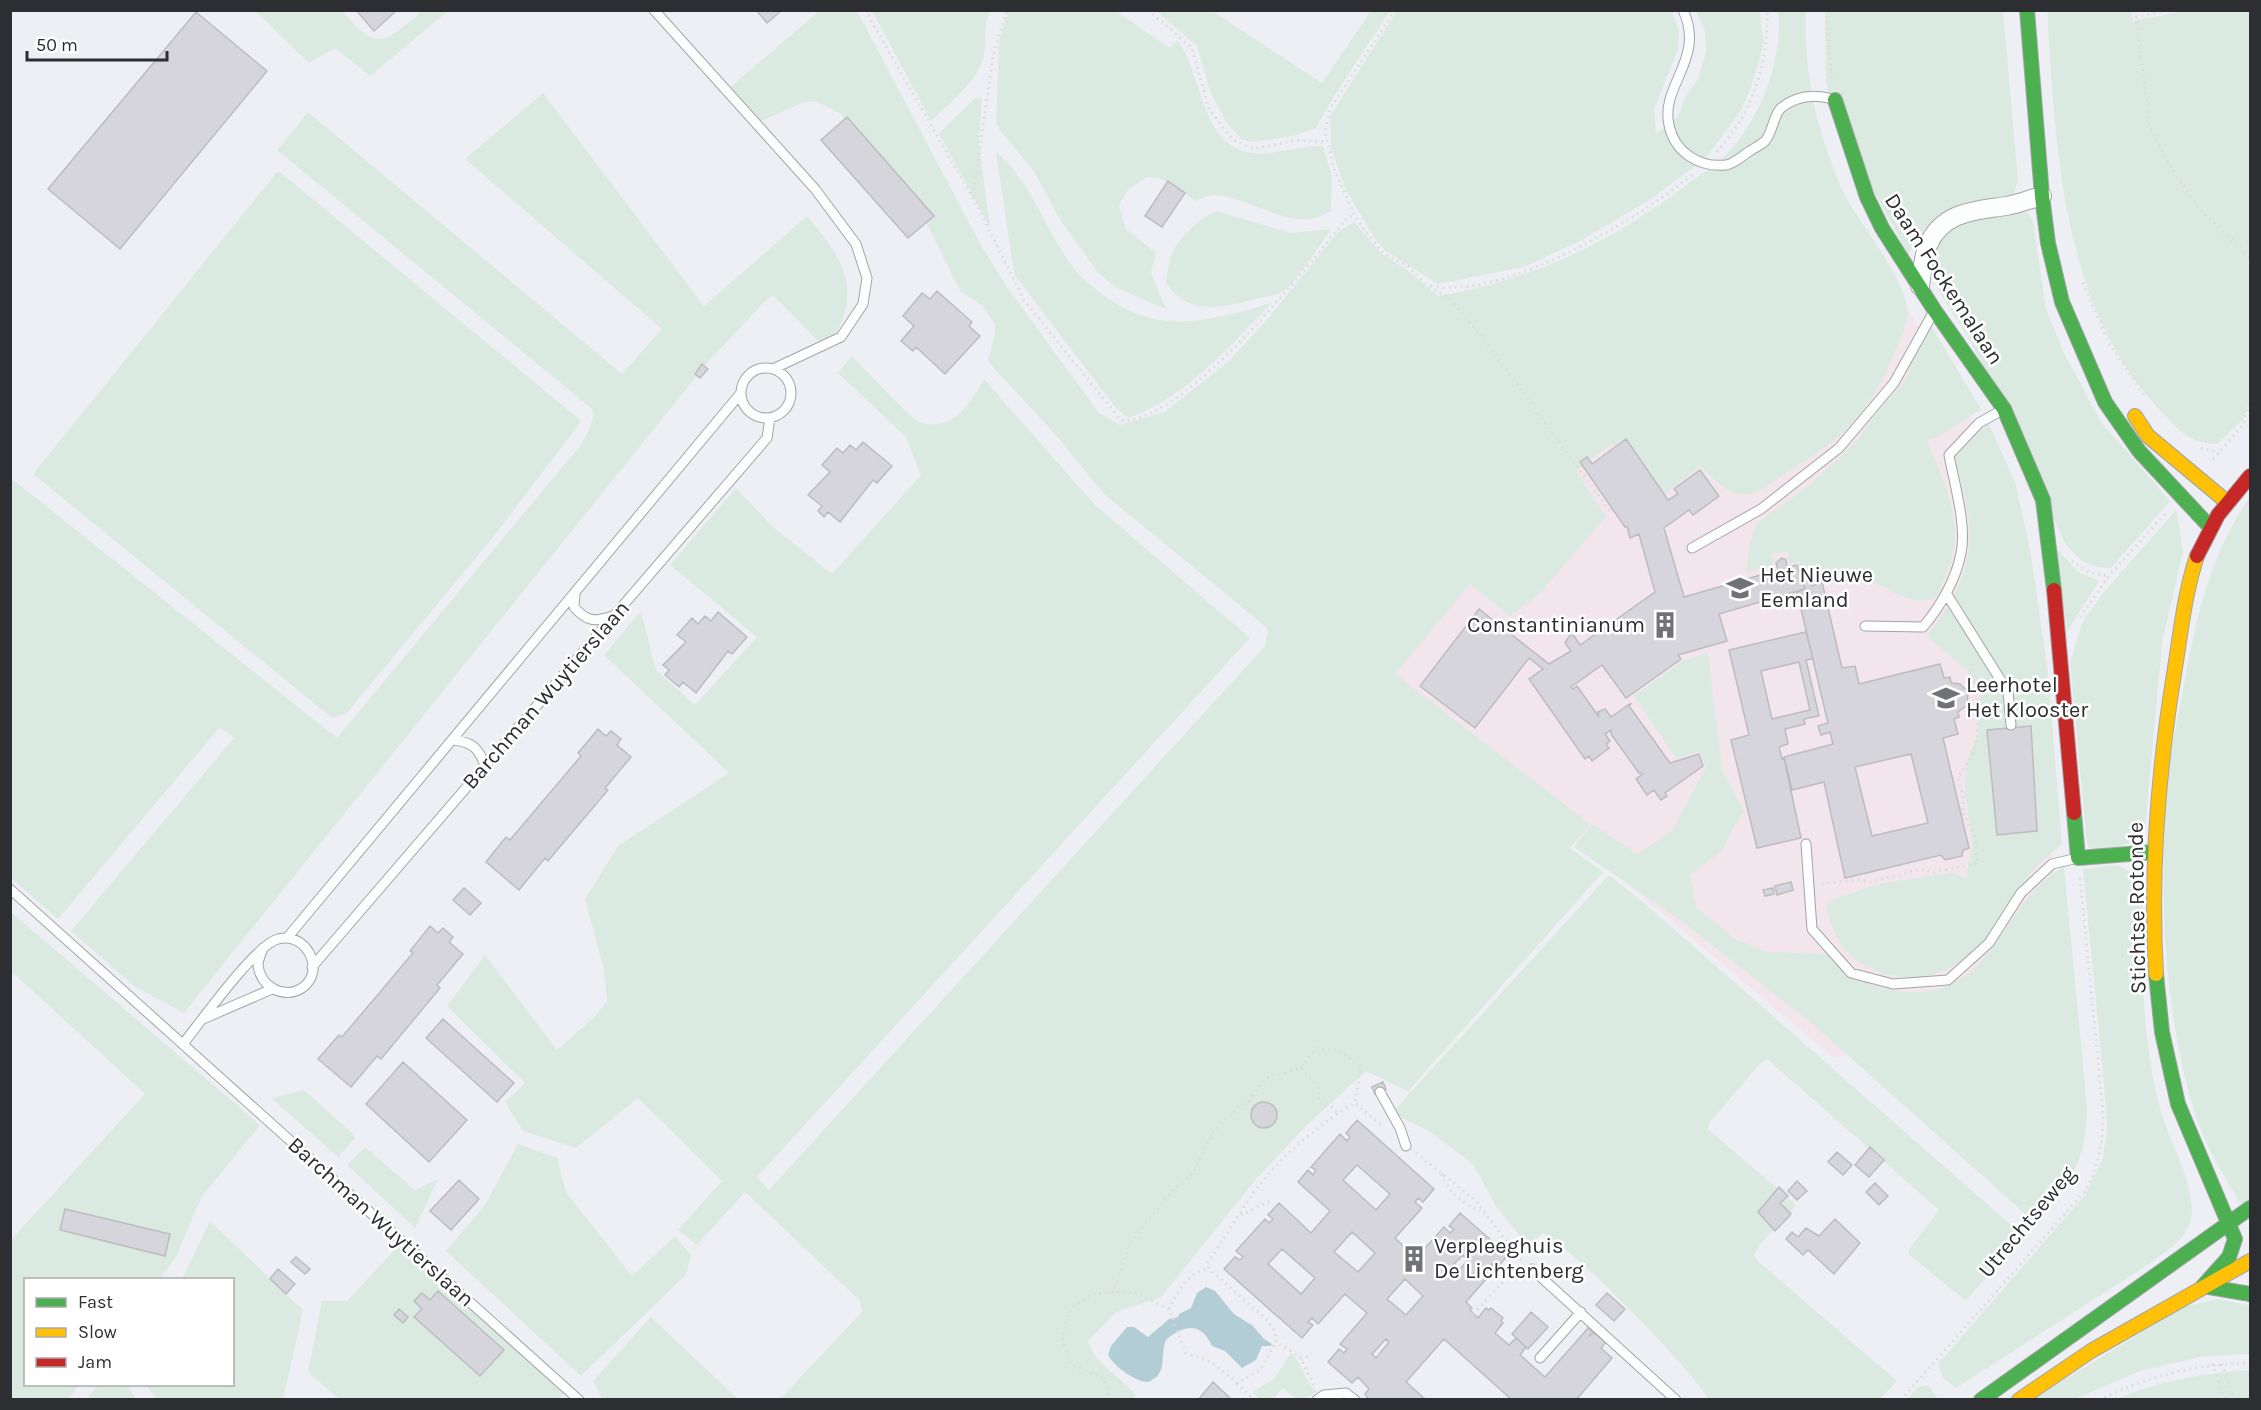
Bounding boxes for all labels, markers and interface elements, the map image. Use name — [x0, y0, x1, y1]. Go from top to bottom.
scale bar — [27, 24, 166, 62]
text: 50 m — [36, 34, 78, 56]
street label: Daam Fockemalaan — [1879, 189, 2009, 369]
place label: Het Nieuwe Eemland — [1760, 562, 1873, 613]
school or university icon: Het Nieuwe Eemland — [1725, 573, 1755, 603]
street label: Barchman Wuytierslaan — [457, 595, 635, 795]
building icon: Constantinianum — [1650, 610, 1680, 640]
place label: Constantinianum — [1467, 612, 1645, 638]
place label: Leerhotel Het Klooster — [1966, 672, 2088, 723]
school or university icon: Leerhotel Het Klooster — [1931, 683, 1961, 713]
street label: Stichtse Rotonde — [2122, 822, 2152, 994]
street label: Barchman Wuytierslaan — [283, 1132, 479, 1312]
street label: Utrechtseweg — [1973, 1161, 2081, 1283]
place label: Verpleeghuis De Lichtenberg — [1434, 1233, 1584, 1284]
building icon: Verpleeghuis De Lichtenberg — [1399, 1244, 1429, 1274]
legend — [24, 1278, 234, 1386]
text: Fast — [78, 1291, 113, 1313]
text: Slow — [78, 1321, 117, 1343]
text: Jam — [78, 1351, 112, 1373]

